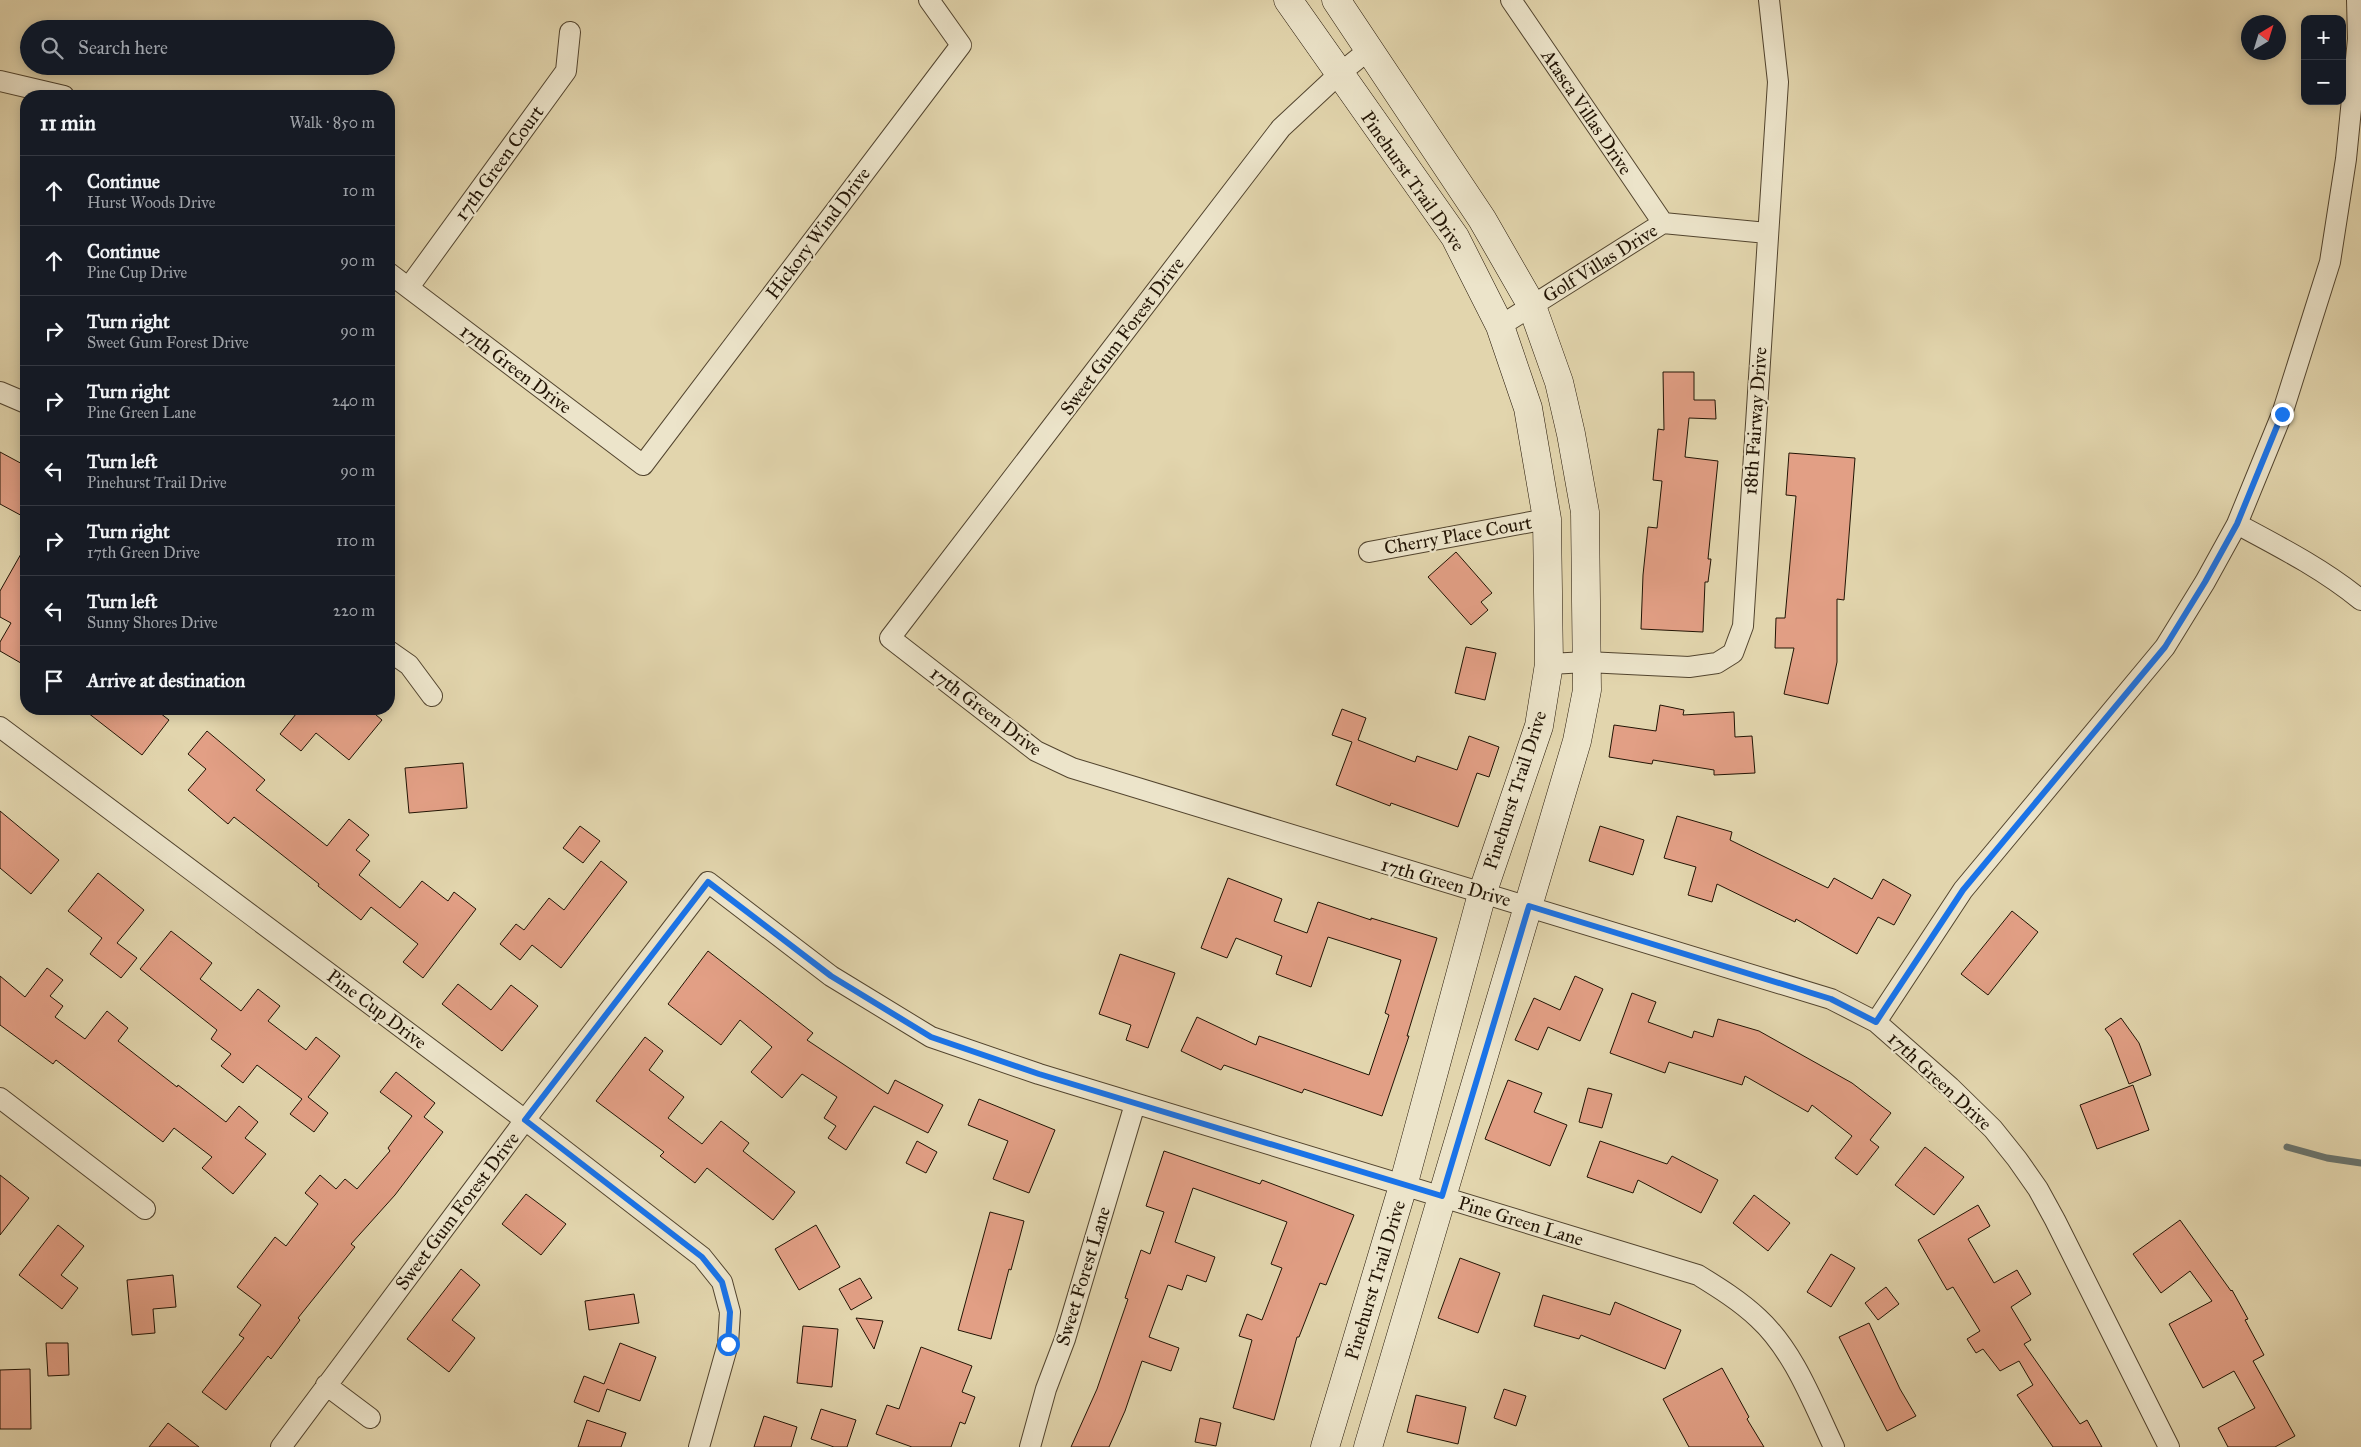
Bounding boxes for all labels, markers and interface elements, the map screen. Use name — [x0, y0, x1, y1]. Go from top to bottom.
north arrow — [2241, 15, 2286, 60]
map controls — [2301, 15, 2346, 105]
button: + — [2301, 15, 2346, 60]
search box — [20, 20, 395, 75]
icon: search — [38, 34, 66, 62]
text: Search here — [78, 36, 168, 59]
street label: Atasca Villas Drive — [1536, 44, 1637, 179]
button: − — [2301, 60, 2346, 105]
street label: 17th Green Court — [450, 101, 549, 225]
street label: Pinehurst Trail Drive — [1356, 107, 1470, 256]
text: 11 min — [40, 110, 96, 136]
text: Walk · 850 m — [290, 113, 375, 132]
street label: Hickory Wind Drive — [761, 162, 875, 303]
text: Continue — [87, 170, 160, 193]
icon: ahead — [40, 177, 68, 205]
text: 10 m — [343, 181, 375, 200]
text: Hurst Woods Drive — [87, 193, 215, 212]
street label: Golf Villas Drive — [1538, 219, 1662, 307]
text: Continue — [87, 240, 160, 263]
icon: ahead — [40, 247, 68, 275]
text: 90 m — [340, 251, 375, 270]
street label: Sweet Gum Forest Drive — [1055, 252, 1189, 420]
text: Pine Cup Drive — [87, 263, 187, 282]
text: Turn right — [87, 310, 170, 333]
icon: right — [40, 317, 68, 345]
street label: 17th Green Drive — [456, 319, 577, 419]
text: 90 m — [340, 321, 375, 340]
text: Sweet Gum Forest Drive — [87, 333, 249, 352]
street label: 18th Fairway Drive — [1738, 346, 1772, 496]
text: Turn right — [87, 380, 170, 403]
icon: right — [40, 387, 68, 415]
text: 240 m — [332, 391, 375, 410]
text: Pine Green Lane — [87, 403, 196, 422]
route end — [2271, 403, 2294, 426]
text: Turn left — [87, 450, 157, 473]
icon: left — [40, 457, 68, 485]
text: 90 m — [340, 461, 375, 480]
text: Pinehurst Trail Drive — [87, 473, 227, 492]
street label: Cherry Place Court — [1382, 511, 1534, 559]
text: Turn right — [87, 520, 170, 543]
icon: right — [40, 527, 68, 555]
text: 110 m — [336, 531, 375, 550]
text: 17th Green Drive — [87, 543, 200, 562]
text: Turn left — [87, 590, 157, 613]
icon: left — [40, 597, 68, 625]
text: 220 m — [333, 601, 375, 620]
text: Sunny Shores Drive — [87, 613, 218, 632]
street label: 17th Green Drive — [926, 661, 1047, 761]
icon: arrive — [40, 667, 68, 695]
text: Arrive at destination — [87, 669, 245, 692]
street label: Pinehurst Trail Drive — [1478, 708, 1552, 872]
street label: 17th Green Drive — [1378, 852, 1514, 912]
street label: Pine Cup Drive — [323, 964, 432, 1054]
street label: 17th Green Drive — [1883, 1027, 1997, 1135]
street label: Sweet Gum Forest Drive — [390, 1127, 524, 1295]
street label: Pine Green Lane — [1456, 1191, 1586, 1251]
street label: Pinehurst Trail Drive — [1340, 1197, 1410, 1363]
street label: Sweet Forest Lane — [1051, 1204, 1115, 1348]
route start — [717, 1333, 740, 1356]

